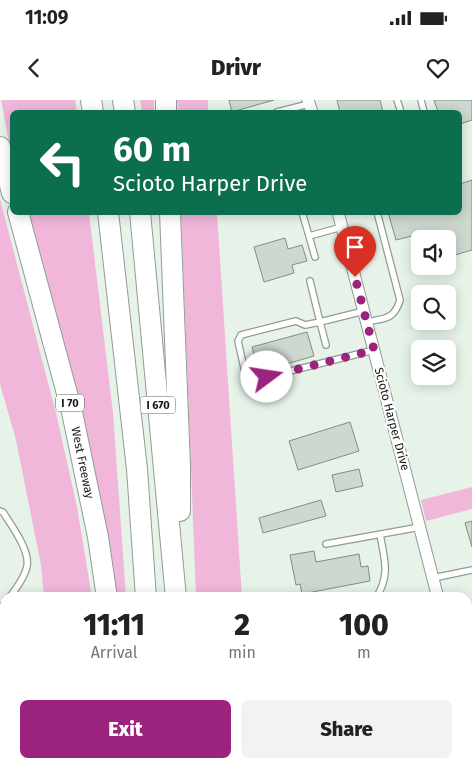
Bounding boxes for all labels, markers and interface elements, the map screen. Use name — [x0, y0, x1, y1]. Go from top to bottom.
text: 11:09 — [25, 6, 68, 29]
icon: back — [20, 54, 48, 82]
text: Drivr — [211, 54, 261, 81]
icon: heart — [424, 54, 452, 82]
text: 60 m — [113, 128, 191, 170]
icon: left — [30, 130, 95, 195]
text: Scioto Harper Drive — [113, 170, 307, 197]
pin — [334, 226, 376, 277]
map controls — [411, 230, 456, 385]
button: sound — [411, 230, 456, 275]
icon: arrive — [341, 233, 369, 261]
button: search — [411, 285, 456, 330]
button: layers — [411, 340, 456, 385]
position arrow — [240, 350, 292, 402]
street label: Scioto Harper Drive — [372, 366, 412, 472]
road number: I 70 — [56, 394, 84, 412]
road number: I 670 — [140, 396, 176, 414]
street label: West Freeway — [68, 426, 97, 500]
text: 11:11 — [83, 607, 145, 643]
text: 2 — [234, 607, 250, 643]
text: 100 — [339, 607, 389, 643]
text: Arrival — [91, 643, 138, 662]
text: min — [228, 643, 256, 662]
text: m — [357, 643, 371, 662]
button: Exit — [20, 700, 231, 758]
button: Share — [241, 700, 452, 758]

